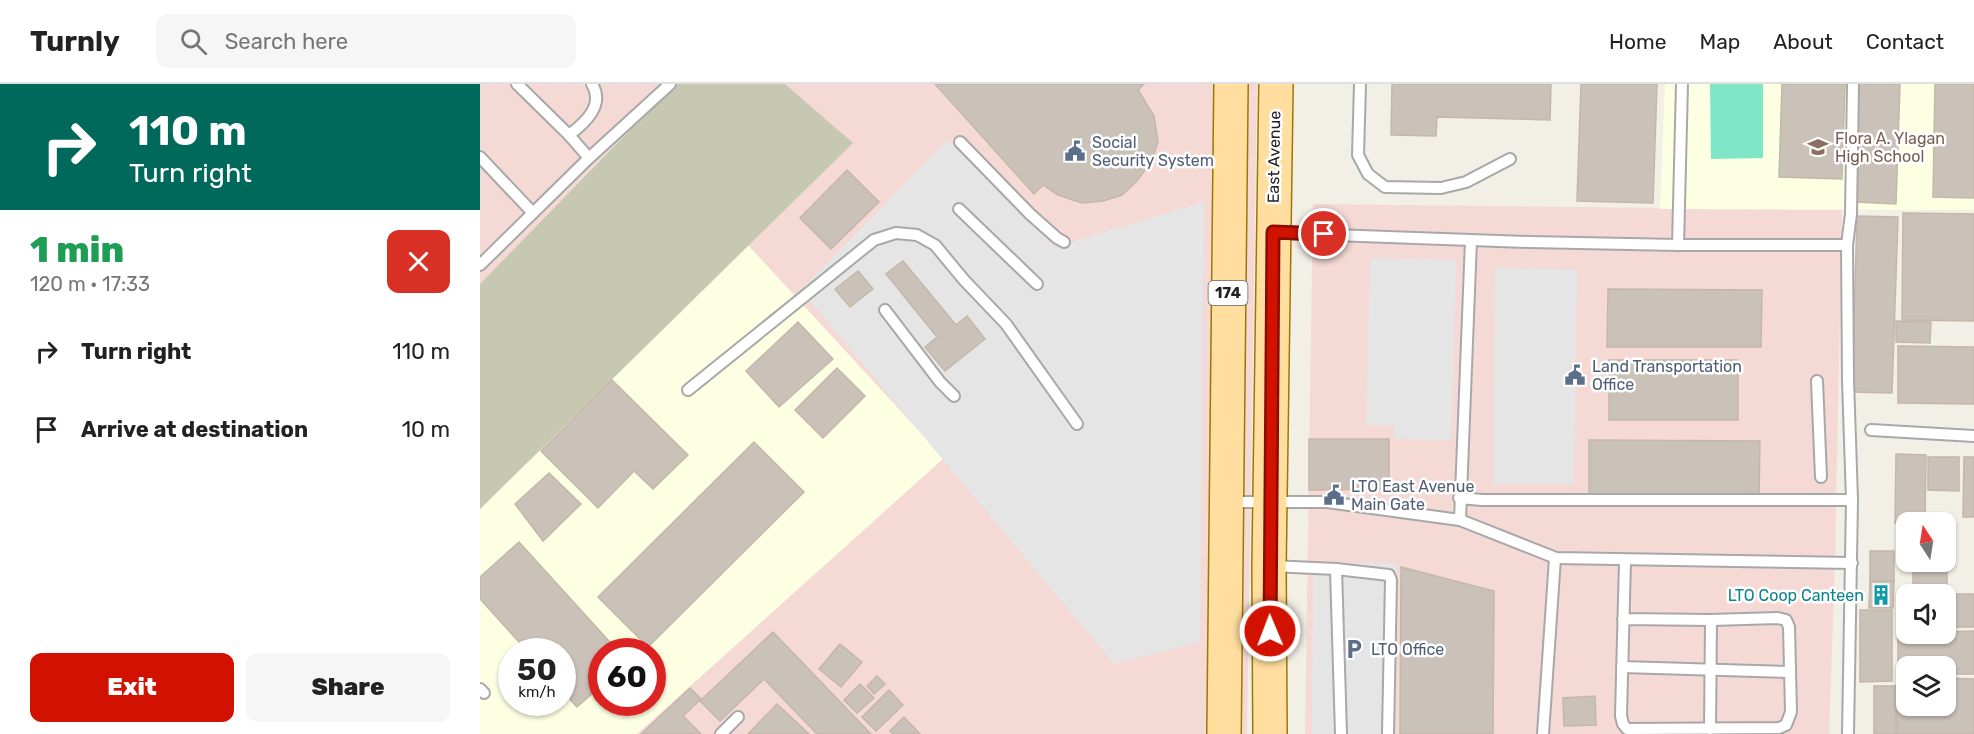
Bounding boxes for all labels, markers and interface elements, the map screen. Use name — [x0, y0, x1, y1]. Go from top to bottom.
search box — [156, 14, 576, 68]
text: Turnly — [30, 25, 120, 58]
icon: search — [177, 25, 210, 58]
text: Search here — [225, 28, 348, 55]
text: Home — [1609, 29, 1666, 54]
text: Map — [1699, 29, 1740, 54]
text: About — [1773, 29, 1833, 54]
text: Contact — [1866, 29, 1944, 54]
text: 110 m — [129, 106, 247, 156]
icon: right — [30, 108, 108, 186]
street label: East Avenue — [1264, 111, 1284, 203]
place label: Flora A. Ylagan High School — [1835, 129, 1945, 166]
place label: Social Security System — [1092, 133, 1214, 170]
school or university icon: Flora A. Ylagan High School — [1806, 135, 1830, 159]
public building icon: Social Security System — [1063, 139, 1087, 163]
text: Turn right — [129, 157, 252, 189]
pin — [1298, 208, 1349, 259]
icon: arrive — [1307, 217, 1340, 250]
text: 1 min — [30, 228, 124, 271]
button: close — [387, 230, 450, 293]
text: 120 m · 17:33 — [30, 272, 150, 296]
road number: 174 — [1208, 281, 1248, 305]
icon: right — [30, 335, 63, 368]
text: Turn right — [81, 338, 191, 365]
text: 110 m — [392, 338, 450, 365]
place label: Land Transportation Office — [1592, 357, 1742, 394]
public building icon: Land Transportation Office — [1563, 363, 1587, 387]
icon: arrive — [30, 413, 63, 446]
text: Arrive at destination — [81, 416, 308, 443]
text: 10 m — [402, 416, 450, 443]
place label: LTO East Avenue Main Gate — [1351, 477, 1474, 514]
public building icon: LTO East Avenue Main Gate — [1322, 483, 1346, 507]
north arrow — [1896, 512, 1956, 572]
map controls — [1896, 512, 1956, 716]
building icon: LTO Coop Canteen — [1869, 583, 1893, 607]
button: sound — [1896, 584, 1956, 644]
place label: LTO Coop Canteen — [1728, 586, 1864, 605]
position arrow — [1238, 599, 1302, 663]
parking icon: LTO Office — [1342, 637, 1366, 661]
speed limit sign: 60 — [588, 638, 666, 716]
place label: LTO Office — [1371, 640, 1444, 659]
text: 50 — [517, 652, 557, 688]
button: Exit — [30, 653, 234, 722]
button: Share — [246, 653, 450, 722]
button: layers — [1896, 656, 1956, 716]
text: km/h — [518, 683, 556, 701]

